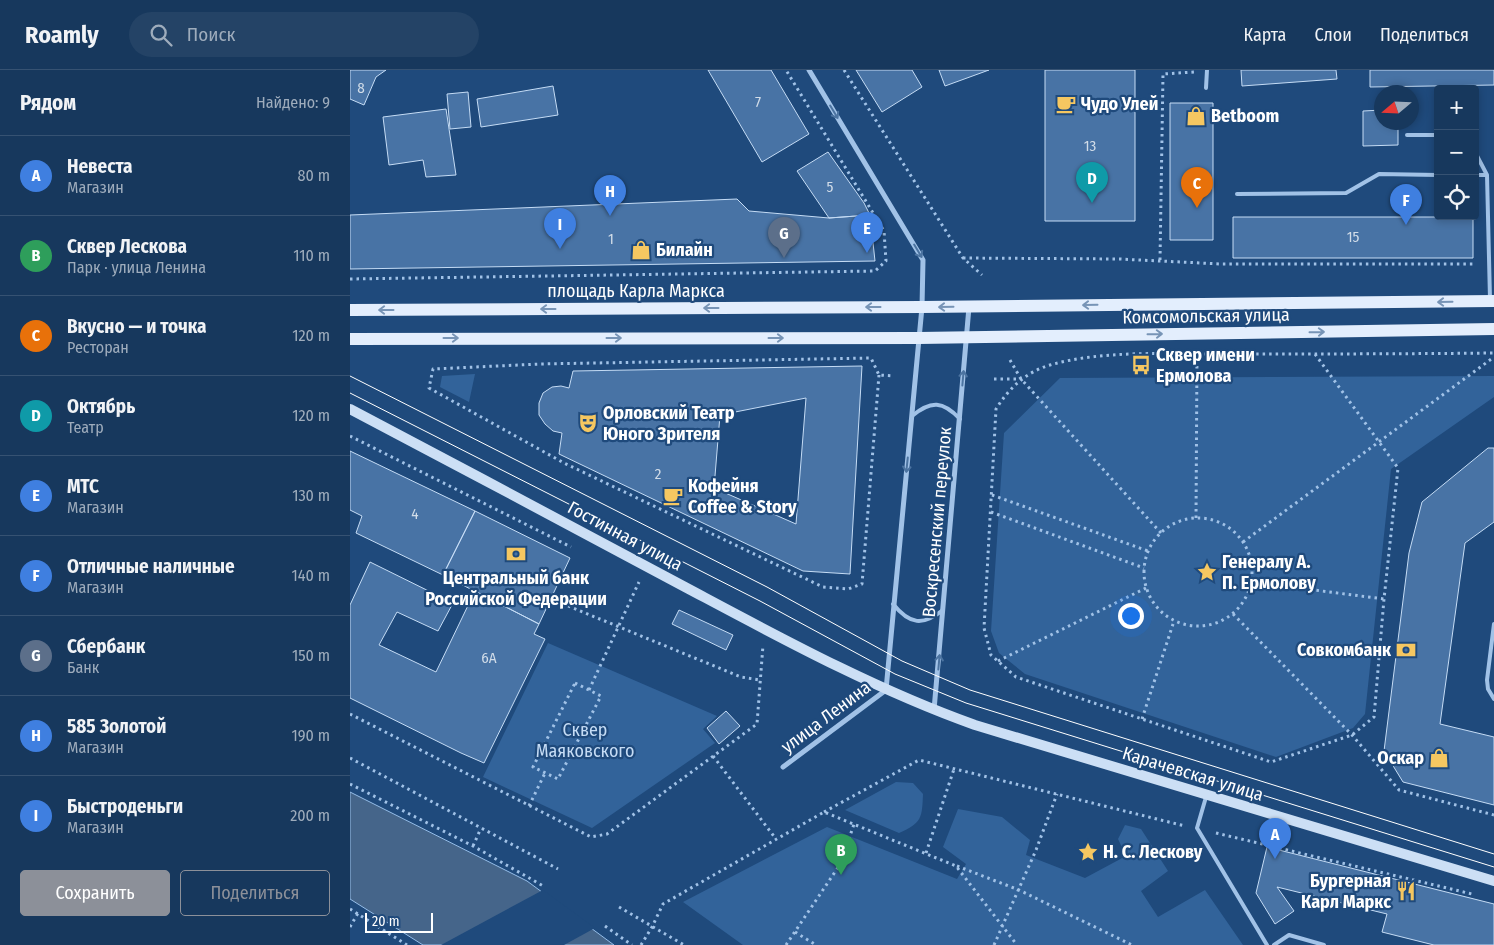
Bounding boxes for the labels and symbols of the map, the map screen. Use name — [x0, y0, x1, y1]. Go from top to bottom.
house number: 8 — [357, 79, 365, 97]
north arrow — [1374, 85, 1419, 130]
house number: 7 — [755, 93, 761, 111]
cafe icon: Чудо Улей — [1055, 93, 1077, 115]
place label: Чудо Улей — [1081, 93, 1158, 115]
one-way arrow — [830, 104, 840, 118]
shop icon: Betboom — [1185, 105, 1207, 127]
place label: Betboom — [1211, 105, 1279, 127]
house number: 13 — [1084, 137, 1097, 155]
pin: D — [1076, 162, 1108, 203]
pin: C — [1181, 167, 1213, 208]
pin: H — [594, 175, 626, 216]
house number: 5 — [827, 178, 834, 196]
pin: F — [1390, 184, 1422, 225]
pin: I — [544, 208, 576, 249]
pin: E — [851, 212, 883, 253]
pin: G — [768, 217, 800, 258]
house number: 15 — [1347, 228, 1359, 246]
house number: 1 — [608, 230, 614, 248]
shop icon: Билайн — [630, 239, 652, 261]
place label: Билайн — [656, 239, 713, 261]
one-way arrow — [913, 244, 923, 258]
street label: площадь Карла Маркса — [547, 280, 725, 302]
one-way arrow — [1438, 297, 1454, 307]
one-way arrow — [1083, 300, 1099, 310]
one-way arrow — [866, 302, 882, 312]
one-way arrow — [938, 302, 954, 312]
one-way arrow — [703, 303, 720, 313]
one-way arrow — [541, 304, 557, 314]
street label: Комсомольская улица — [1122, 304, 1290, 328]
one-way arrow — [378, 305, 394, 315]
one-way arrow — [1309, 327, 1325, 337]
one-way arrow — [1146, 329, 1163, 339]
one-way arrow — [442, 333, 459, 343]
one-way arrow — [605, 333, 621, 343]
one-way arrow — [768, 333, 784, 343]
place label: Сквер имени Ермолова — [1156, 344, 1255, 387]
bus stop icon: Сквер имени Ермолова — [1130, 354, 1152, 376]
one-way arrow — [959, 370, 968, 386]
place label: Орловский Театр Юного Зрителя — [603, 402, 735, 445]
theatre icon: Орловский Театр Юного Зрителя — [577, 412, 599, 434]
street label: Воскресенский переулок — [918, 425, 956, 618]
one-way arrow — [903, 456, 912, 472]
house number: 2 — [655, 465, 662, 483]
place label: Кофейня Coffee & Story — [688, 475, 797, 518]
cafe icon: Кофейня Coffee & Story — [662, 485, 684, 507]
street label: Гостинная улица — [564, 497, 686, 576]
house number: 4 — [411, 505, 419, 523]
bank icon: Центральный банк Российской Федерации — [505, 543, 527, 565]
place label: Генералу А. П. Ермолову — [1222, 551, 1316, 594]
place icon: Генералу А. П. Ермолову — [1196, 561, 1218, 583]
place label: Центральный банк Российской Федерации — [425, 567, 607, 610]
your location — [1118, 603, 1144, 629]
place label: Совкомбанк — [1297, 639, 1392, 661]
bank icon: Совкомбанк — [1395, 639, 1417, 661]
house number: 6А — [481, 649, 497, 667]
one-way arrow — [934, 654, 944, 670]
street label: улица Ленина — [777, 676, 875, 758]
park label: Сквер Маяковского — [536, 719, 634, 762]
street label: Карачевская улица — [1120, 742, 1266, 806]
place label: Оскар — [1377, 747, 1424, 769]
shop icon: Оскар — [1428, 747, 1450, 769]
pin: A — [1259, 818, 1291, 859]
pin: B — [825, 834, 857, 875]
place icon: Н. С. Лескову — [1077, 841, 1099, 863]
place label: Н. С. Лескову — [1103, 841, 1203, 863]
place label: Бургерная Карл Маркс — [1301, 870, 1391, 913]
restaurant icon: Бургерная Карл Маркс — [1395, 880, 1417, 902]
scale bar — [365, 910, 432, 933]

